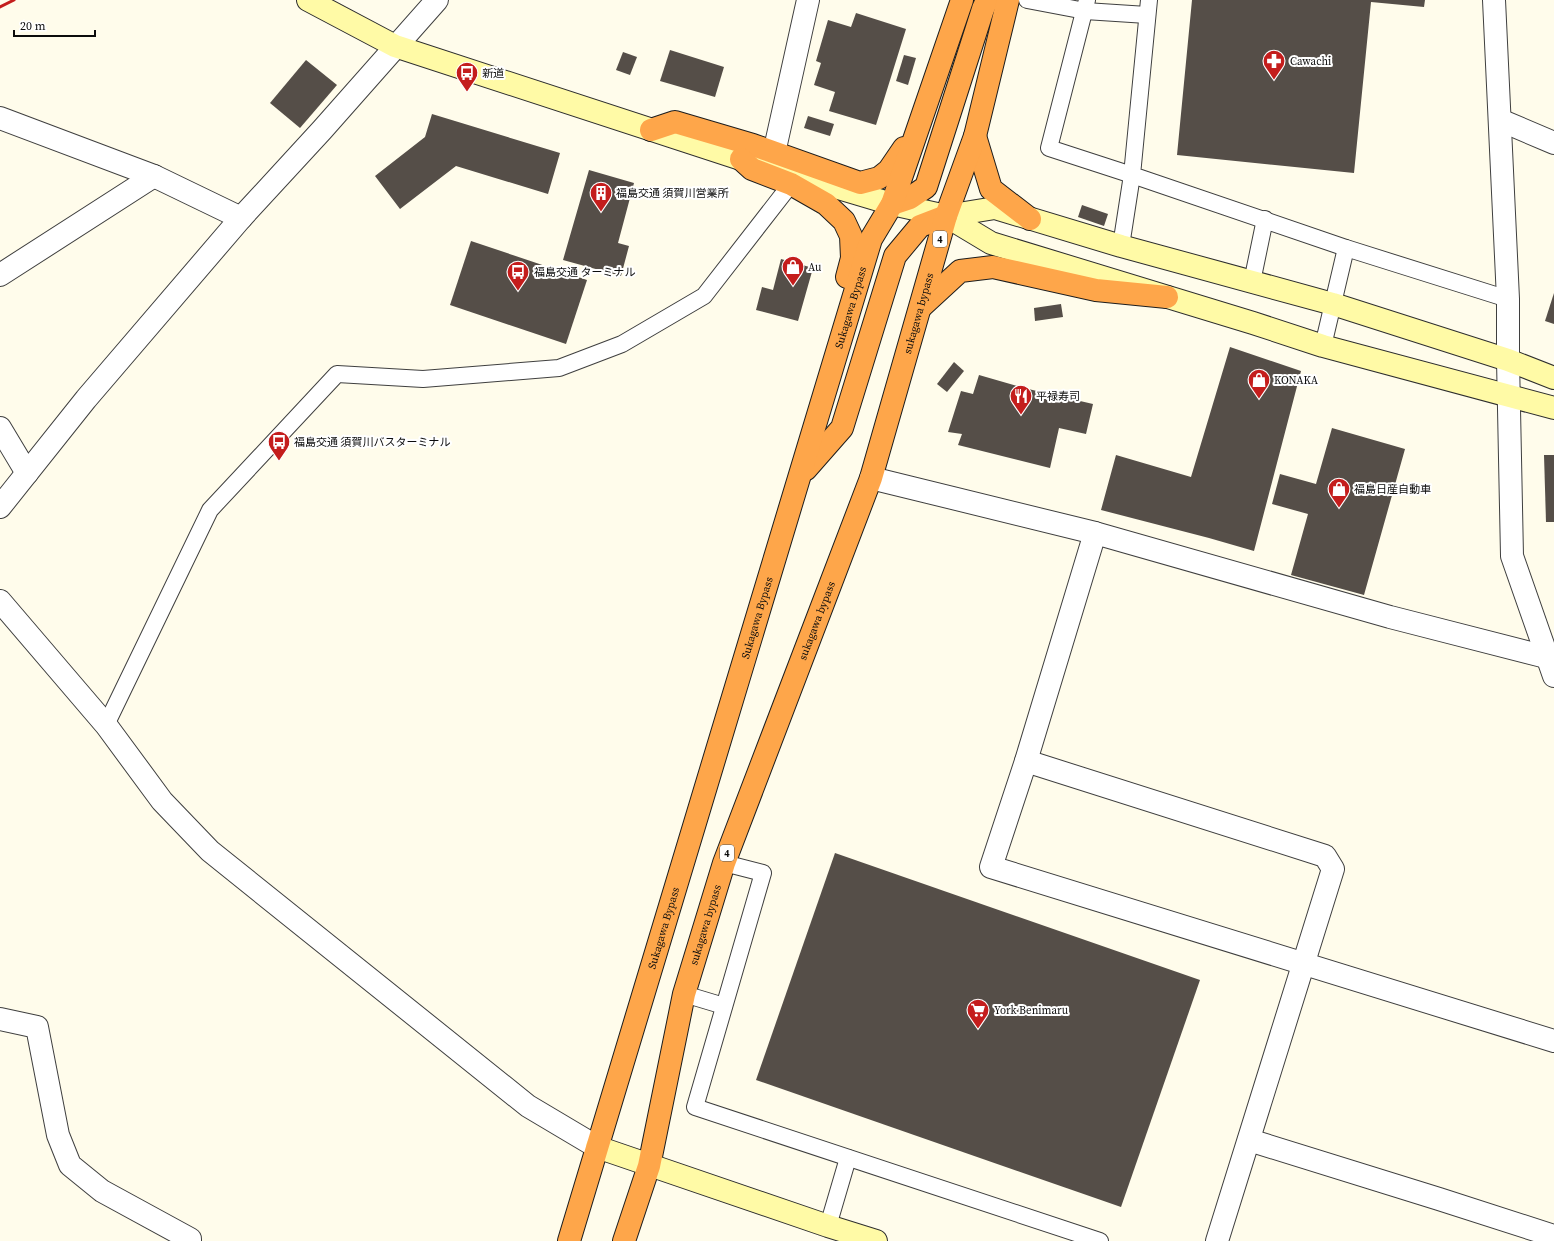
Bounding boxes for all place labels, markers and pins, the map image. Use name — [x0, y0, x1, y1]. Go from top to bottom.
pharmacy icon: Cawachi — [1261, 48, 1287, 81]
place label: Cawachi — [1290, 54, 1331, 69]
bus stop icon: 新道 — [454, 60, 480, 93]
place label: 新道 — [482, 66, 504, 81]
building icon: 福島交通 須賀川営業所 — [588, 180, 614, 213]
place label: 福島交通 須賀川営業所 — [616, 186, 730, 201]
shop icon: Au — [780, 254, 806, 287]
bus stop icon: 福島交通 ターミナル — [505, 259, 531, 292]
place label: Au — [808, 260, 822, 275]
place label: 福島交通 ターミナル — [534, 265, 636, 280]
shop icon: KONAKA — [1246, 367, 1272, 400]
place label: KONAKA — [1274, 373, 1319, 388]
restaurant icon: 平禄寿司 — [1008, 383, 1034, 416]
place label: 平禄寿司 — [1036, 389, 1080, 404]
bus stop icon: 福島交通 須賀川バスターミナル — [266, 429, 292, 462]
place label: 福島交通 須賀川バスターミナル — [294, 435, 451, 450]
shop icon: 福島日産自動車 — [1326, 476, 1352, 509]
place label: 福島日産自動車 — [1354, 482, 1431, 497]
supermarket icon: York Benimaru — [965, 997, 991, 1030]
place label: York Benimaru — [994, 1003, 1069, 1018]

